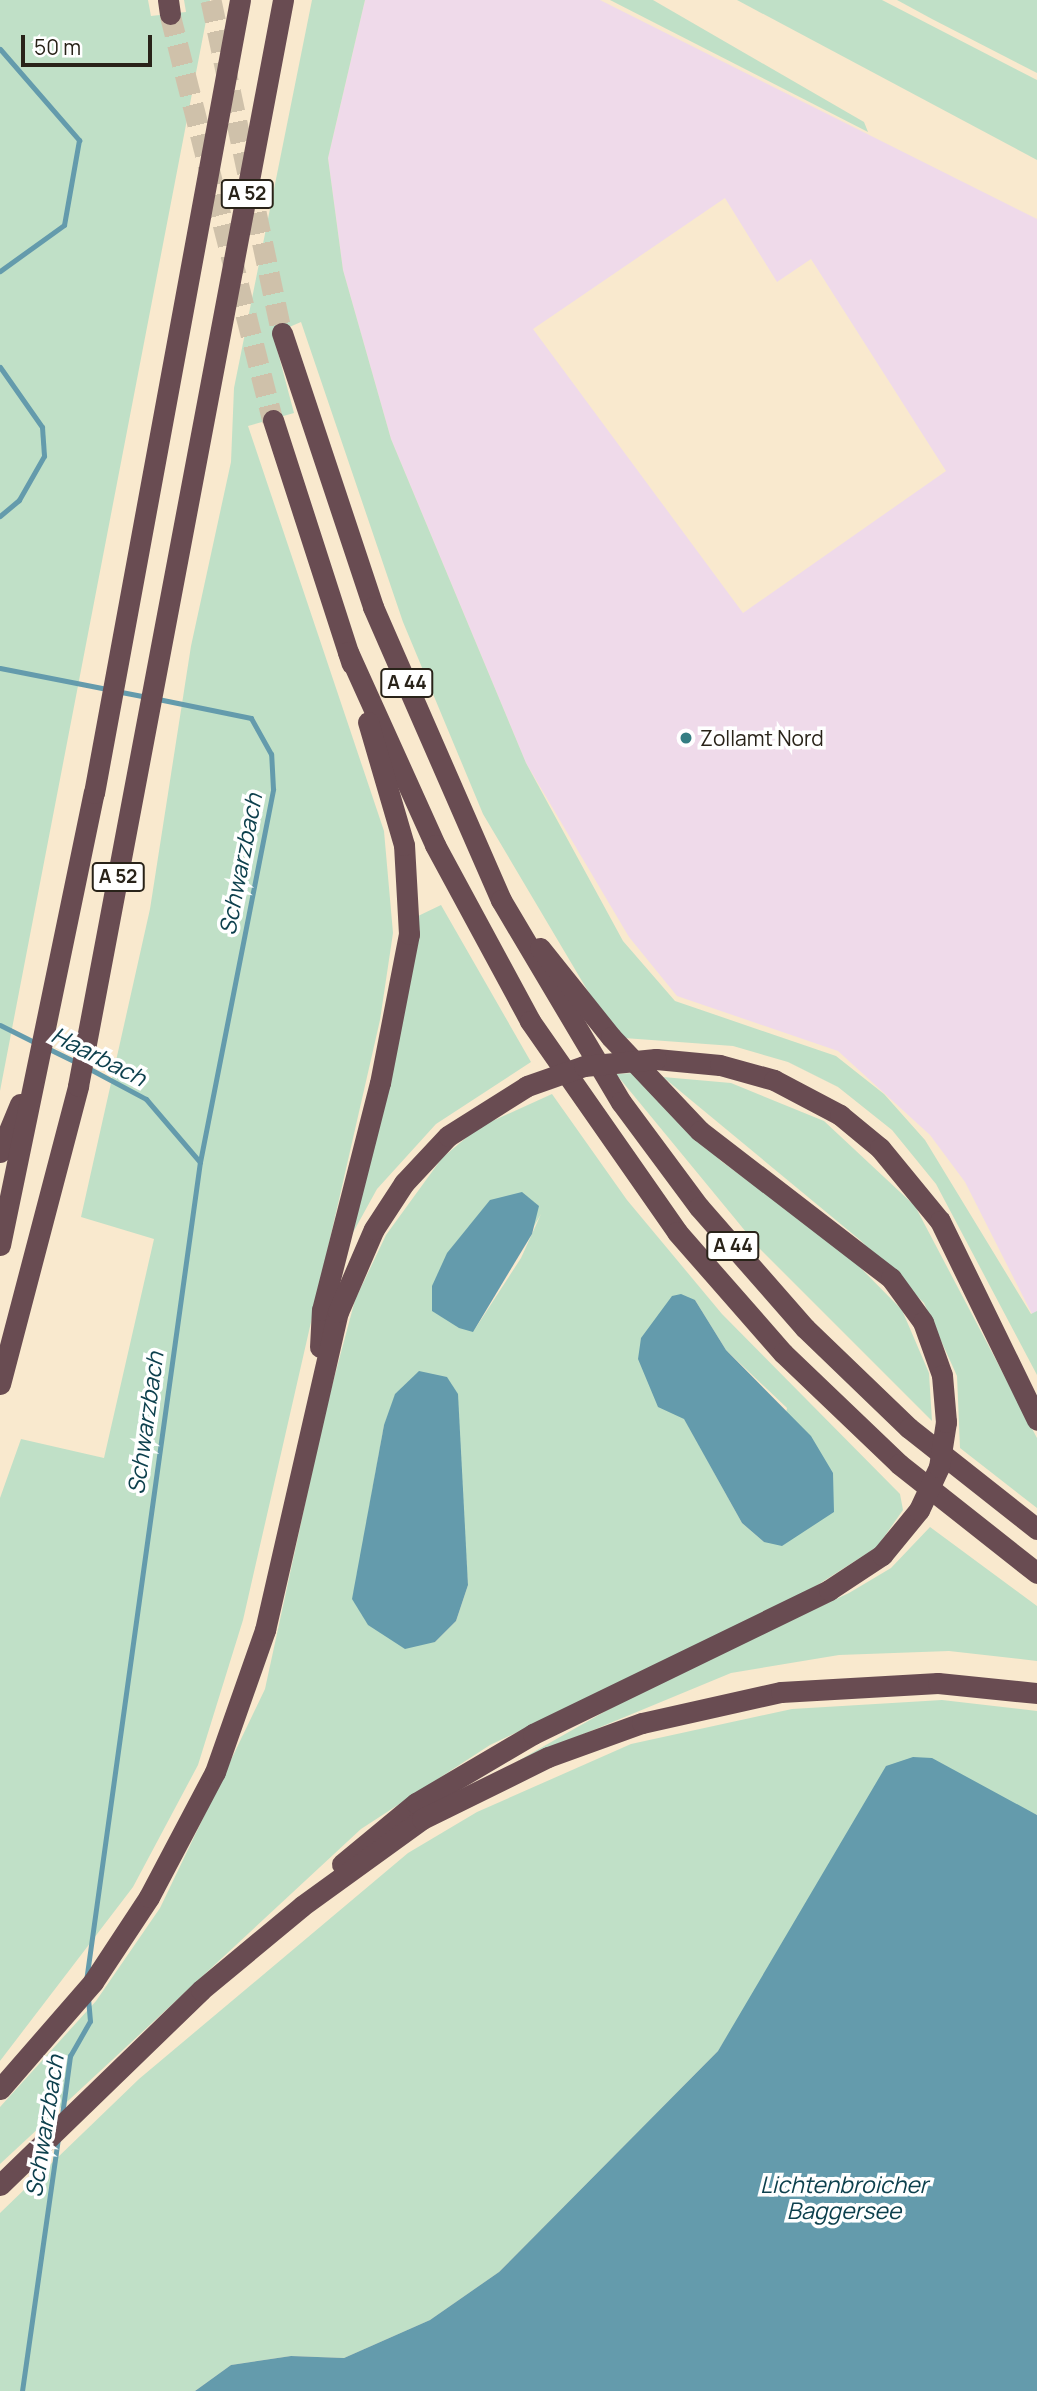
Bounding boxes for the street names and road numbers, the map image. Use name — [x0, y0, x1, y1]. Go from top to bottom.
road number: A 52 — [221, 178, 273, 210]
road number: A 44 — [379, 668, 435, 698]
road number: A 52 — [92, 862, 144, 892]
road number: A 44 — [705, 1230, 761, 1262]

